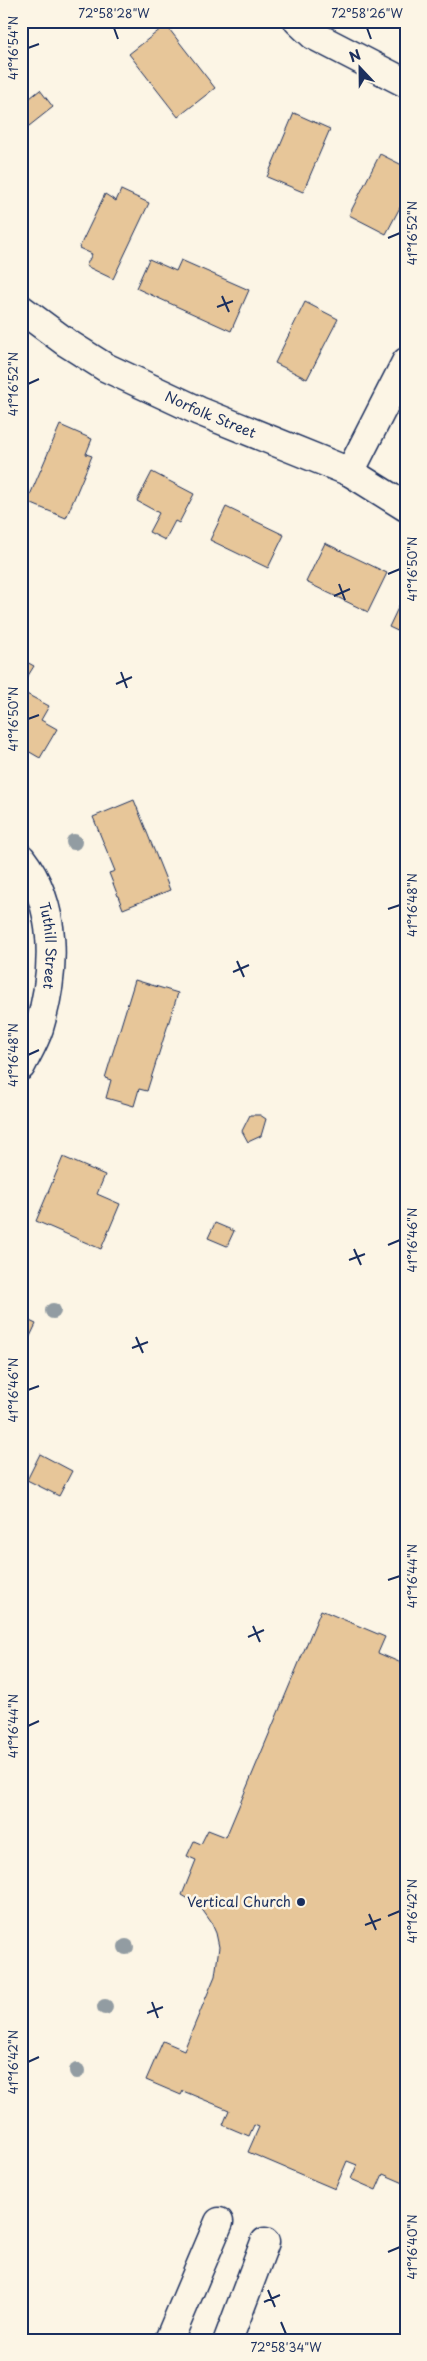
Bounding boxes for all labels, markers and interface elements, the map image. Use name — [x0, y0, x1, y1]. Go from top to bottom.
text: 72°58'28"W — [78, 4, 150, 22]
text: 72°58'26"W — [331, 4, 403, 22]
text: 41°16'54"N — [4, 16, 22, 80]
north arrow — [334, 42, 384, 92]
text: N — [346, 44, 364, 67]
text: 41°16'52"N — [403, 201, 421, 265]
text: 41°16'52"N — [4, 352, 22, 416]
street label: Norfolk Street — [162, 386, 260, 443]
text: 41°16'50"N — [403, 537, 421, 601]
text: 41°16'50"N — [4, 687, 22, 751]
text: 41°16'48"N — [403, 873, 421, 937]
street label: Tuthill Street — [34, 900, 62, 991]
text: 41°16'48"N — [4, 1023, 22, 1087]
text: 41°16'46"N — [403, 1208, 421, 1272]
text: 41°16'46"N — [4, 1358, 22, 1422]
text: 41°16'44"N — [403, 1544, 421, 1608]
text: 41°16'44"N — [4, 1694, 22, 1758]
text: 41°16'42"N — [403, 1879, 421, 1943]
place label: Vertical Church — [187, 1891, 291, 1912]
marker: Vertical Church — [295, 1896, 307, 1908]
text: 41°16'42"N — [4, 2030, 22, 2094]
text: 41°16'40"N — [403, 2214, 421, 2280]
text: 72°58'34"W — [250, 2338, 322, 2356]

